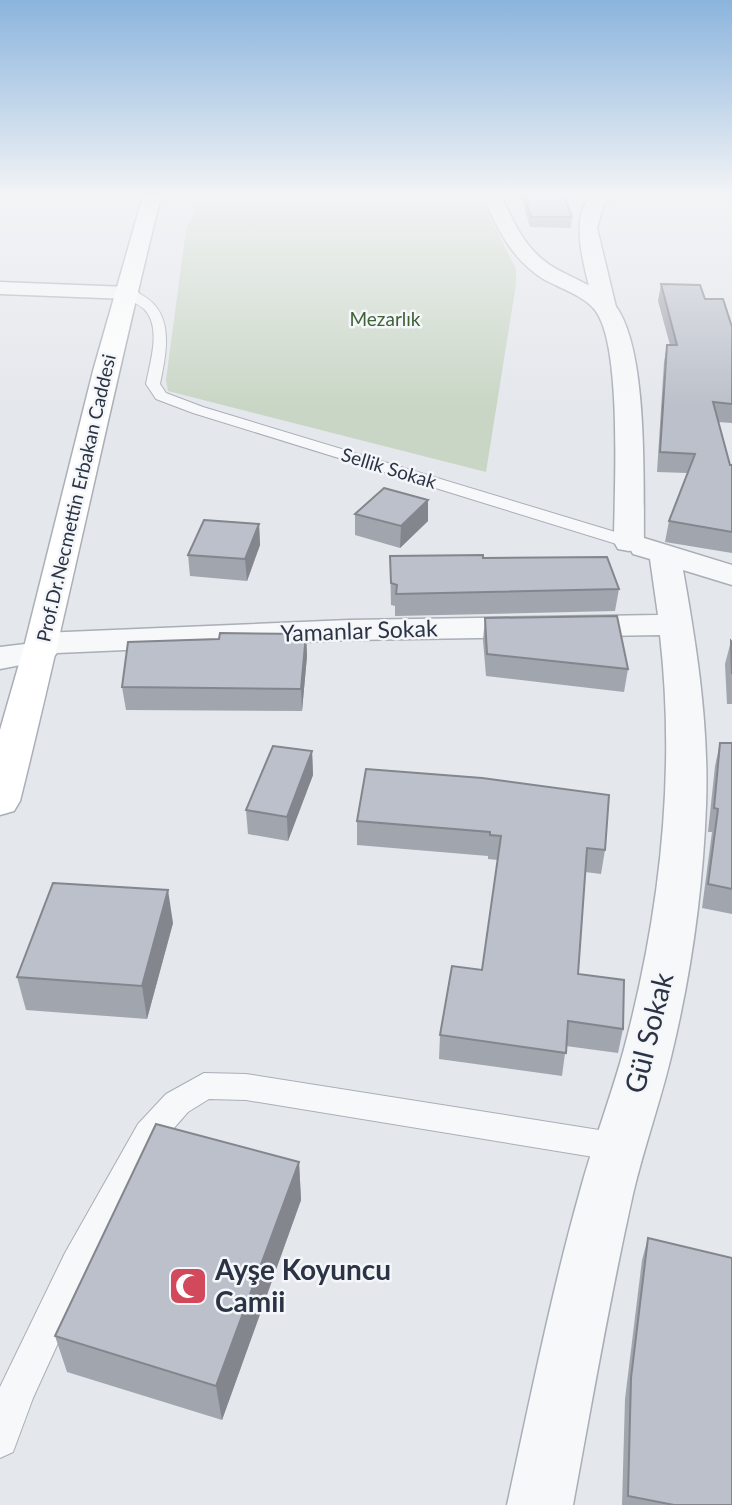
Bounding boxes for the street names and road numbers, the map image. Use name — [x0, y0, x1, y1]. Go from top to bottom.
street label: Prof.Dr.Necmettin Erbakan Caddesi — [31, 352, 120, 644]
street label: Sellik Sokak — [339, 442, 440, 493]
street label: Yamanlar Sokak — [280, 613, 438, 647]
street label: Gül Sokak — [617, 968, 680, 1097]

